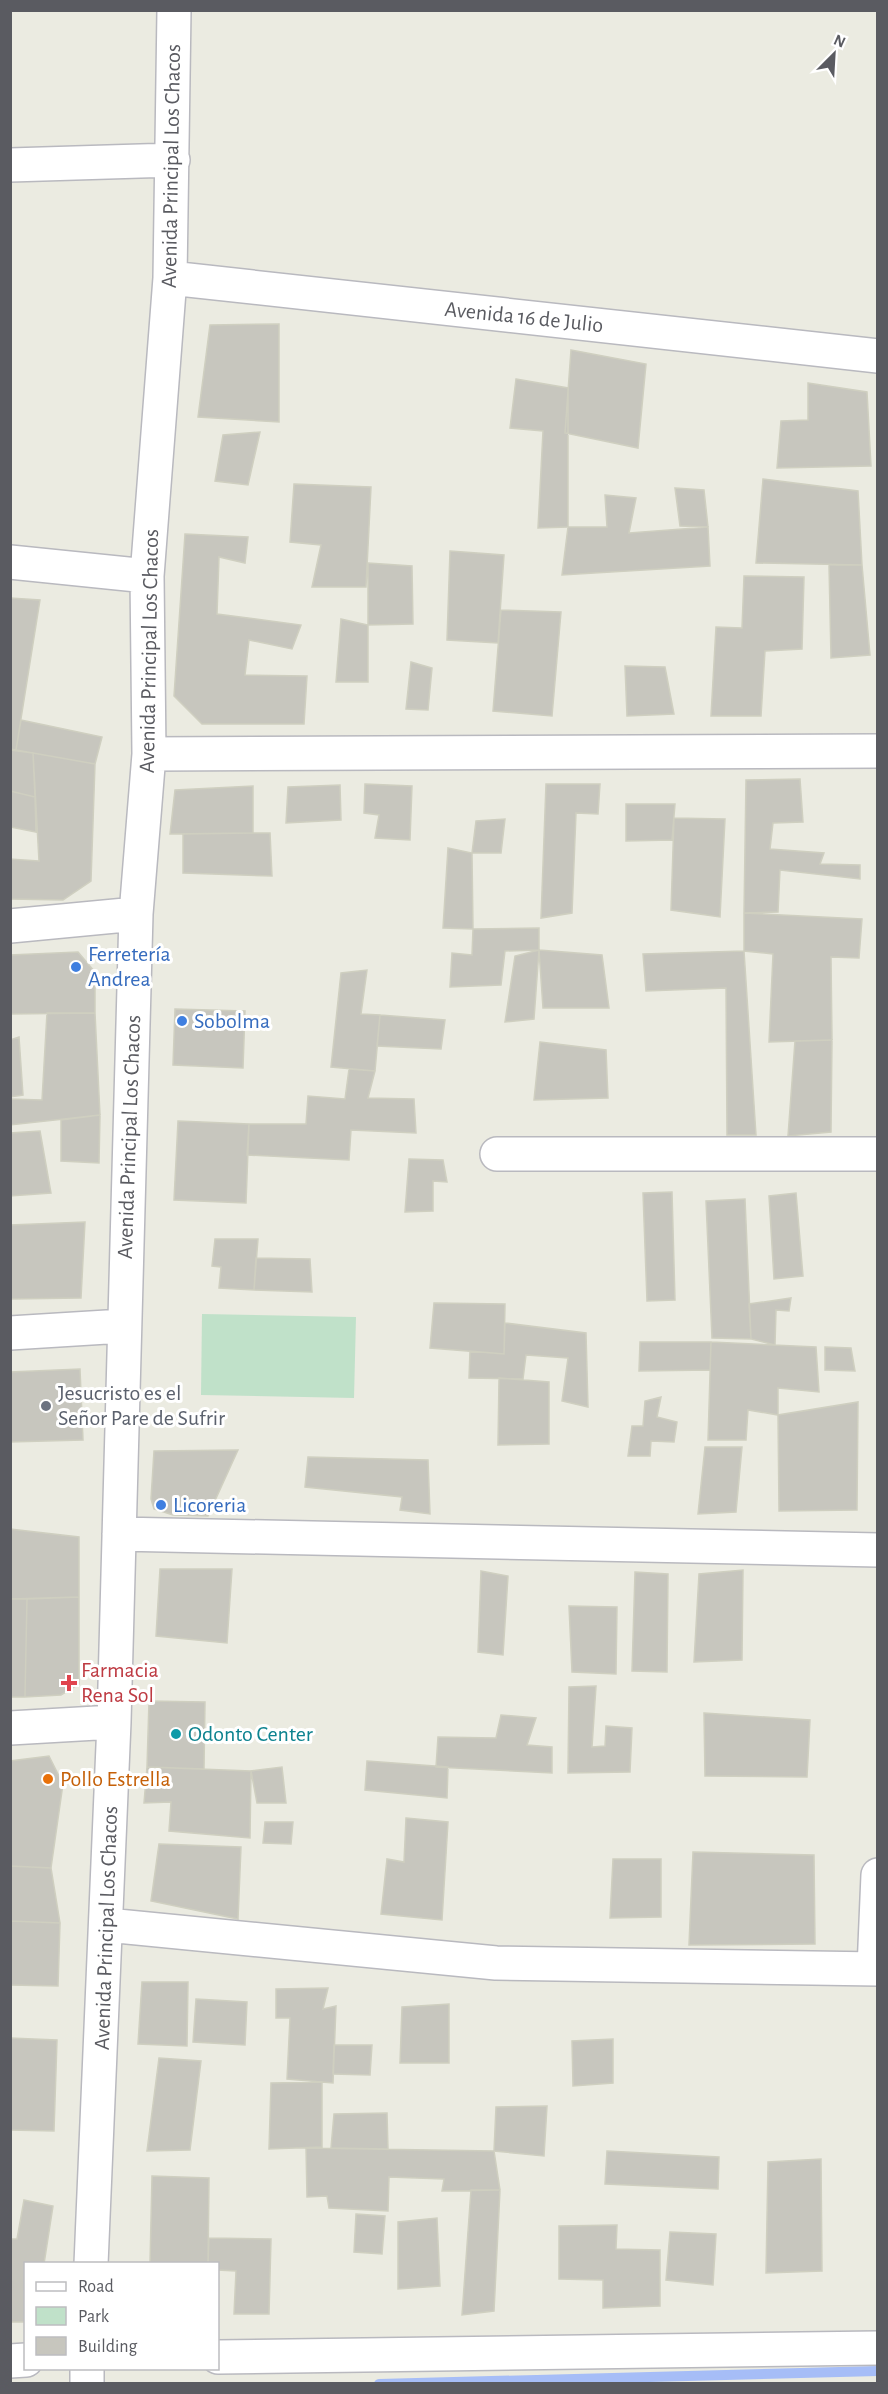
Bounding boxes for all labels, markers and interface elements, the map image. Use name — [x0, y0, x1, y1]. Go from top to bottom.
north arrow — [804, 24, 864, 84]
text: N — [831, 32, 848, 51]
street label: Avenida Principal Los Chacos — [158, 44, 184, 288]
street label: Avenida 16 de Julio — [444, 298, 604, 336]
street label: Avenida Principal Los Chacos — [136, 529, 162, 773]
place label: Ferretería Andrea — [88, 943, 171, 990]
marker: Ferretería Andrea — [69, 960, 83, 974]
place label: Sobolma — [194, 1010, 270, 1032]
marker: Sobolma — [175, 1014, 189, 1028]
street label: Avenida Principal Los Chacos — [114, 1015, 144, 1259]
place label: Jesucristo es el Señor Pare de Sufrir — [58, 1382, 225, 1429]
marker: Jesucristo es el Señor Pare de Sufrir — [39, 1399, 53, 1413]
place label: Licoreria — [173, 1494, 246, 1516]
marker: Licoreria — [154, 1498, 168, 1512]
place label: Farmacia Rena Sol — [81, 1659, 159, 1706]
marker: Farmacia Rena Sol — [62, 1676, 76, 1690]
place label: Odonto Center — [188, 1723, 313, 1745]
marker: Odonto Center — [169, 1727, 183, 1741]
place label: Pollo Estrella — [60, 1768, 171, 1790]
marker: Pollo Estrella — [41, 1772, 55, 1786]
street label: Avenida Principal Los Chacos — [91, 1806, 121, 2050]
legend — [24, 2262, 219, 2370]
text: Road — [78, 2278, 114, 2296]
text: Park — [78, 2308, 110, 2326]
text: Building — [78, 2338, 138, 2356]

